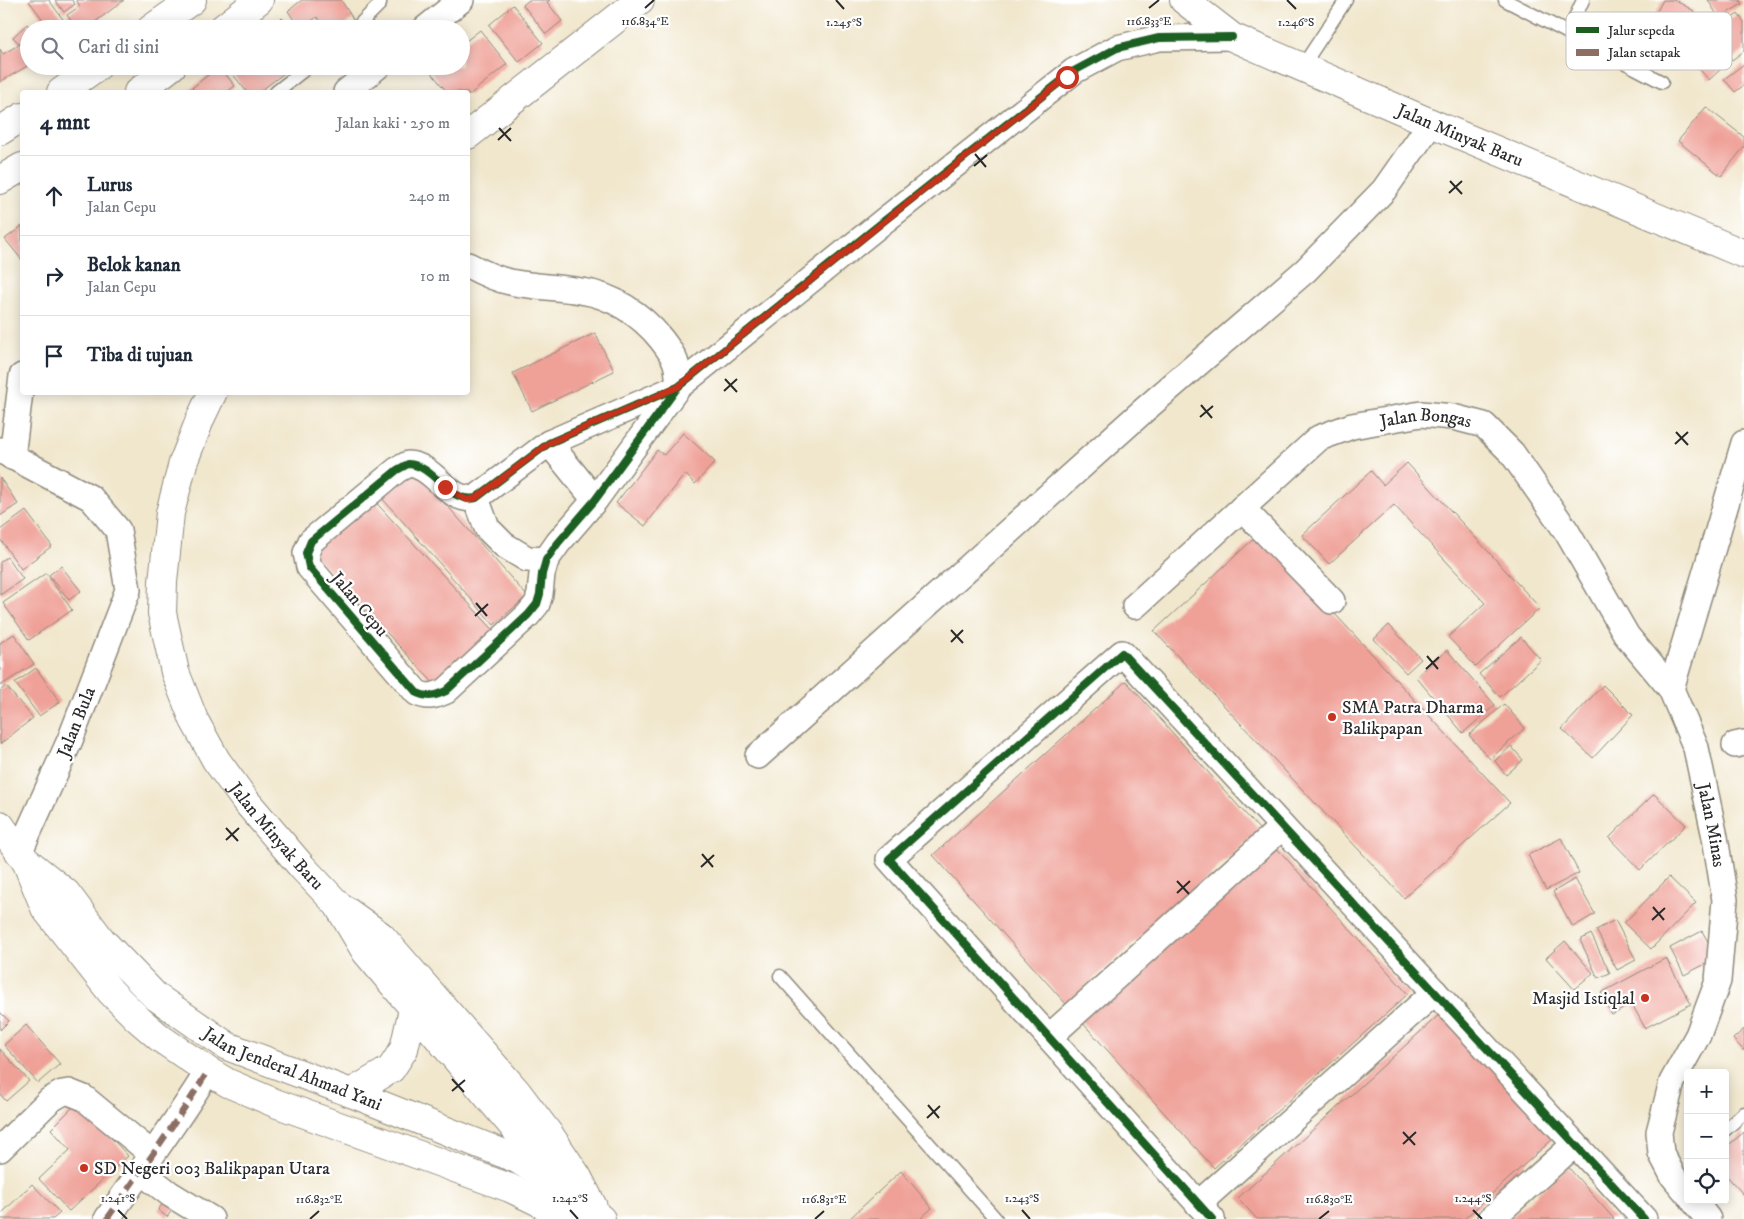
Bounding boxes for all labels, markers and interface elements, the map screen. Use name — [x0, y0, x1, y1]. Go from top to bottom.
legend — [1566, 12, 1732, 70]
text: 116.834°E — [621, 14, 669, 29]
text: 116.833°E — [1126, 14, 1172, 29]
text: 1.245°S — [826, 15, 862, 30]
text: 1.246°S — [1278, 15, 1314, 30]
search box — [20, 20, 470, 75]
text: Jalur sepeda — [1606, 22, 1675, 40]
icon: search — [38, 34, 66, 62]
text: Cari di sini — [78, 36, 159, 59]
text: Jalan setapak — [1606, 44, 1681, 62]
route start — [1056, 66, 1079, 89]
street label: Jalan Minyak Baru — [1392, 99, 1526, 172]
text: 4 mnt — [40, 110, 90, 136]
text: Jalan kaki · 250 m — [336, 113, 450, 133]
text: Lurus — [87, 174, 132, 197]
icon: ahead — [40, 182, 68, 210]
text: 240 m — [409, 186, 450, 206]
text: Jalan Cepu — [87, 197, 156, 217]
text: Belok kanan — [87, 254, 181, 277]
icon: right — [40, 262, 68, 290]
text: 10 m — [420, 266, 450, 286]
text: Jalan Cepu — [87, 277, 156, 297]
icon: arrive — [40, 342, 68, 370]
text: Tiba di tujuan — [87, 344, 193, 367]
street label: Jalan Bongas — [1376, 404, 1474, 433]
route end — [434, 476, 457, 499]
street label: Jalan Cepu — [324, 566, 393, 642]
street label: Jalan Bula — [52, 684, 101, 763]
place label: SMA Patra Dharma Balikpapan — [1342, 697, 1484, 740]
marker: SMA Patra Dharma Balikpapan — [1326, 711, 1338, 723]
street label: Jalan Minyak Baru — [223, 777, 328, 895]
street label: Jalan Minas — [1691, 779, 1730, 869]
place label: Masjid Istiqlal — [1532, 988, 1636, 1010]
marker: Masjid Istiqlal — [1639, 992, 1651, 1004]
street label: Jalan Jenderal Ahmad Yani — [197, 1022, 385, 1116]
map controls — [1684, 1069, 1729, 1204]
button: + — [1684, 1069, 1729, 1114]
button: − — [1684, 1114, 1729, 1159]
place label: SD Negeri 003 Balikpapan Utara — [94, 1158, 330, 1180]
button: locate — [1684, 1159, 1729, 1204]
marker: SD Negeri 003 Balikpapan Utara — [78, 1162, 90, 1174]
text: 1.241°S — [101, 1191, 135, 1206]
text: 1.242°S — [552, 1191, 588, 1206]
text: 1.243°S — [1005, 1191, 1039, 1206]
text: 1.244°S — [1454, 1191, 1492, 1206]
text: 116.832°E — [296, 1192, 343, 1207]
text: 116.831°E — [801, 1192, 847, 1207]
text: 116.830°E — [1305, 1192, 1353, 1207]

